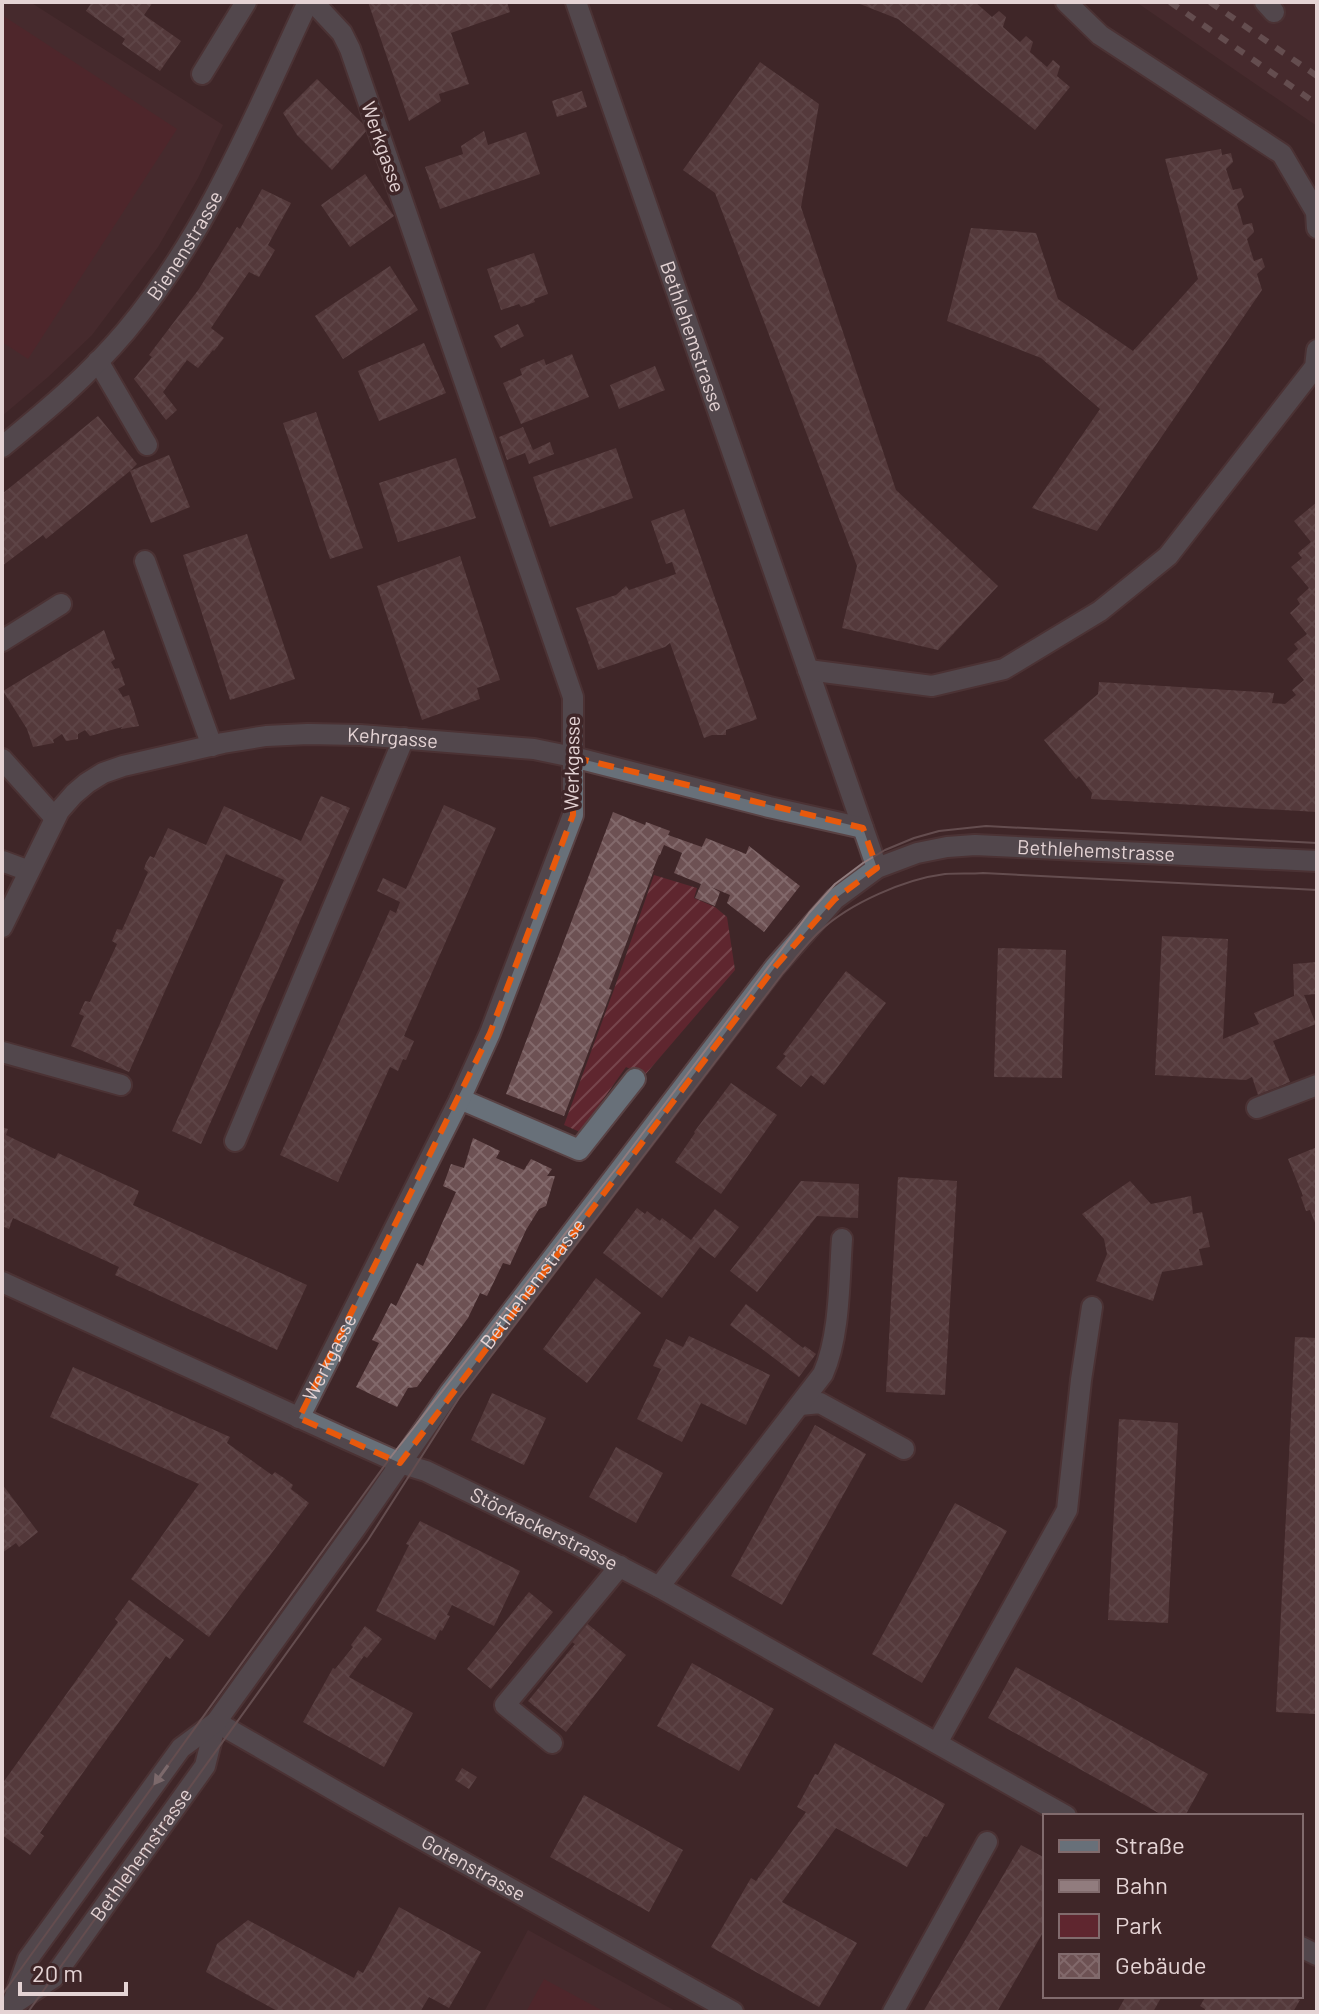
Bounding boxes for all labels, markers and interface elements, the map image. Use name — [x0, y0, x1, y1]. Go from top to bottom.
street label: Werkgasse — [357, 98, 411, 195]
street label: Bienenstrasse — [141, 186, 227, 305]
street label: Bethlehemstrasse — [656, 257, 730, 415]
street label: Werkgasse — [558, 715, 584, 811]
street label: Kehrgasse — [347, 722, 439, 752]
street label: Bethlehemstrasse — [1016, 834, 1176, 865]
street label: Bethlehemstrasse — [474, 1213, 590, 1353]
street label: Werkgasse — [297, 1309, 361, 1405]
street label: Stöckackerstrasse — [467, 1481, 623, 1575]
one-way arrow — [154, 1765, 169, 1786]
street label: Bethlehemstrasse — [85, 1783, 197, 1925]
legend — [1043, 1814, 1303, 1998]
street label: Gotenstrasse — [418, 1829, 530, 1906]
text: Straße — [1115, 1830, 1185, 1859]
text: Bahn — [1115, 1870, 1168, 1899]
text: Park — [1115, 1910, 1162, 1939]
scale bar — [20, 1946, 126, 1996]
text: Gebäude — [1115, 1950, 1207, 1979]
text: 20 m — [32, 1958, 83, 1987]

